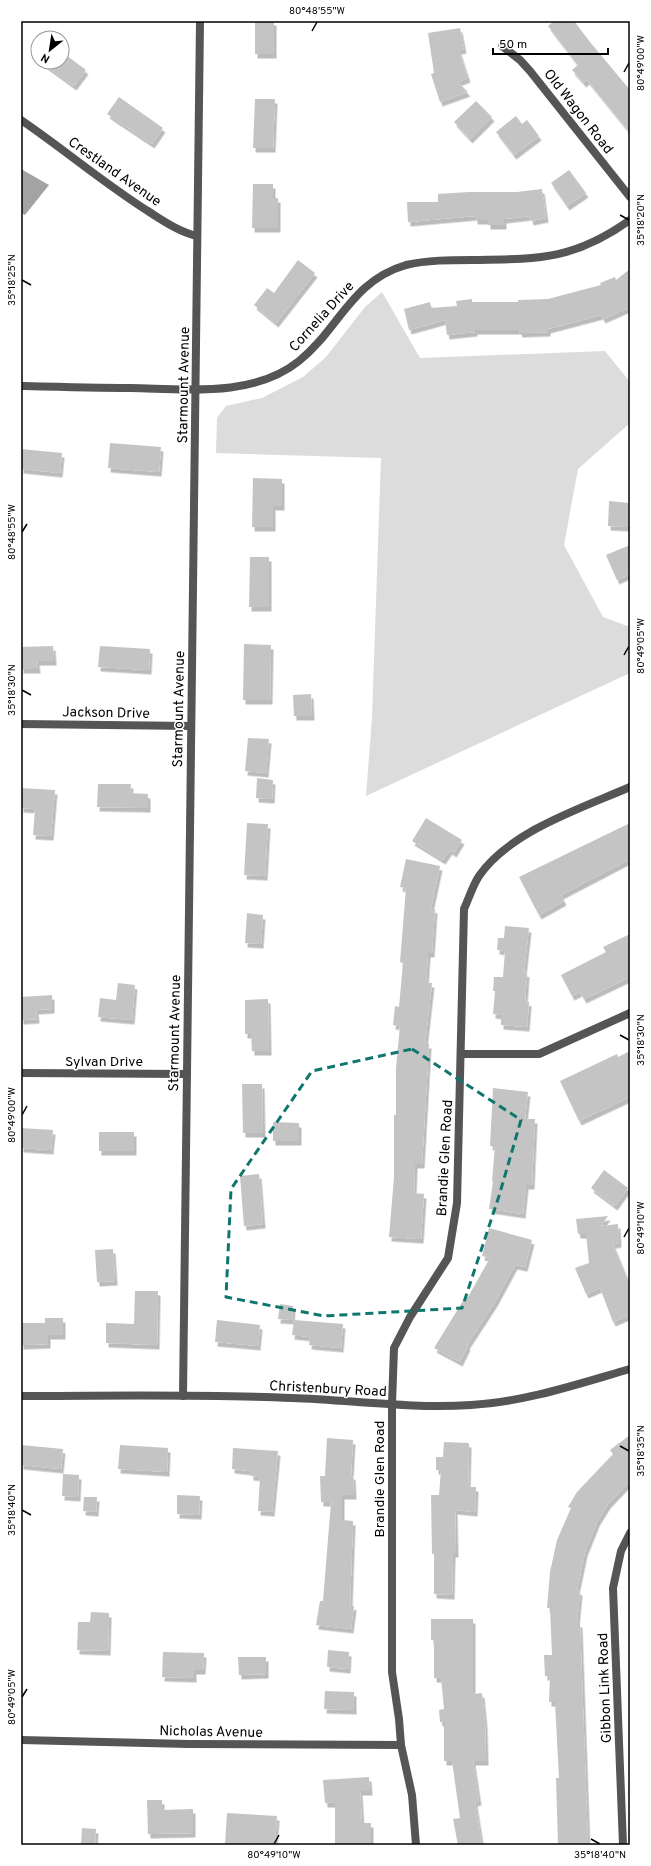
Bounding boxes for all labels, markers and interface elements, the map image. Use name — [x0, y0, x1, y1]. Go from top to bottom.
text: 80°48'55"W — [289, 5, 345, 18]
north arrow — [30, 30, 70, 70]
scale bar — [493, 30, 608, 56]
text: 80°49'00"W — [635, 35, 648, 91]
text: 50 m — [499, 37, 527, 53]
text: N — [39, 50, 52, 66]
street label: Old Wagon Road — [539, 66, 616, 158]
street label: Crestland Avenue — [64, 134, 164, 211]
text: 35°18'20"N — [635, 194, 648, 246]
text: 35°18'25"N — [6, 254, 19, 306]
street label: Cornelia Drive — [286, 278, 358, 356]
street label: Starmount Avenue — [175, 327, 194, 444]
text: 80°48'55"W — [6, 504, 19, 560]
text: 80°49'05"W — [635, 618, 648, 674]
street label: Starmount Avenue — [170, 651, 189, 768]
text: 35°18'30"N — [6, 664, 19, 716]
street label: Jackson Drive — [62, 704, 150, 723]
street label: Starmount Avenue — [166, 975, 185, 1092]
text: 35°18'30"N — [635, 1014, 648, 1066]
street label: Sylvan Drive — [65, 1054, 143, 1071]
text: 80°49'00"W — [6, 1087, 19, 1143]
street label: Brandie Glen Road — [434, 1099, 457, 1217]
text: 80°49'10"W — [635, 1201, 648, 1255]
street label: Christenbury Road — [269, 1378, 387, 1401]
street label: Brandie Glen Road — [372, 1421, 389, 1537]
text: 35°18'35"N — [635, 1425, 648, 1477]
text: 35°18'40"N — [6, 1484, 19, 1536]
street label: Gibbon Link Road — [595, 1632, 616, 1743]
text: 80°49'05"W — [6, 1669, 19, 1725]
street label: Nicholas Avenue — [159, 1723, 263, 1742]
text: 80°49'10"W — [247, 1849, 301, 1862]
text: 35°18'40"N — [574, 1849, 626, 1862]

